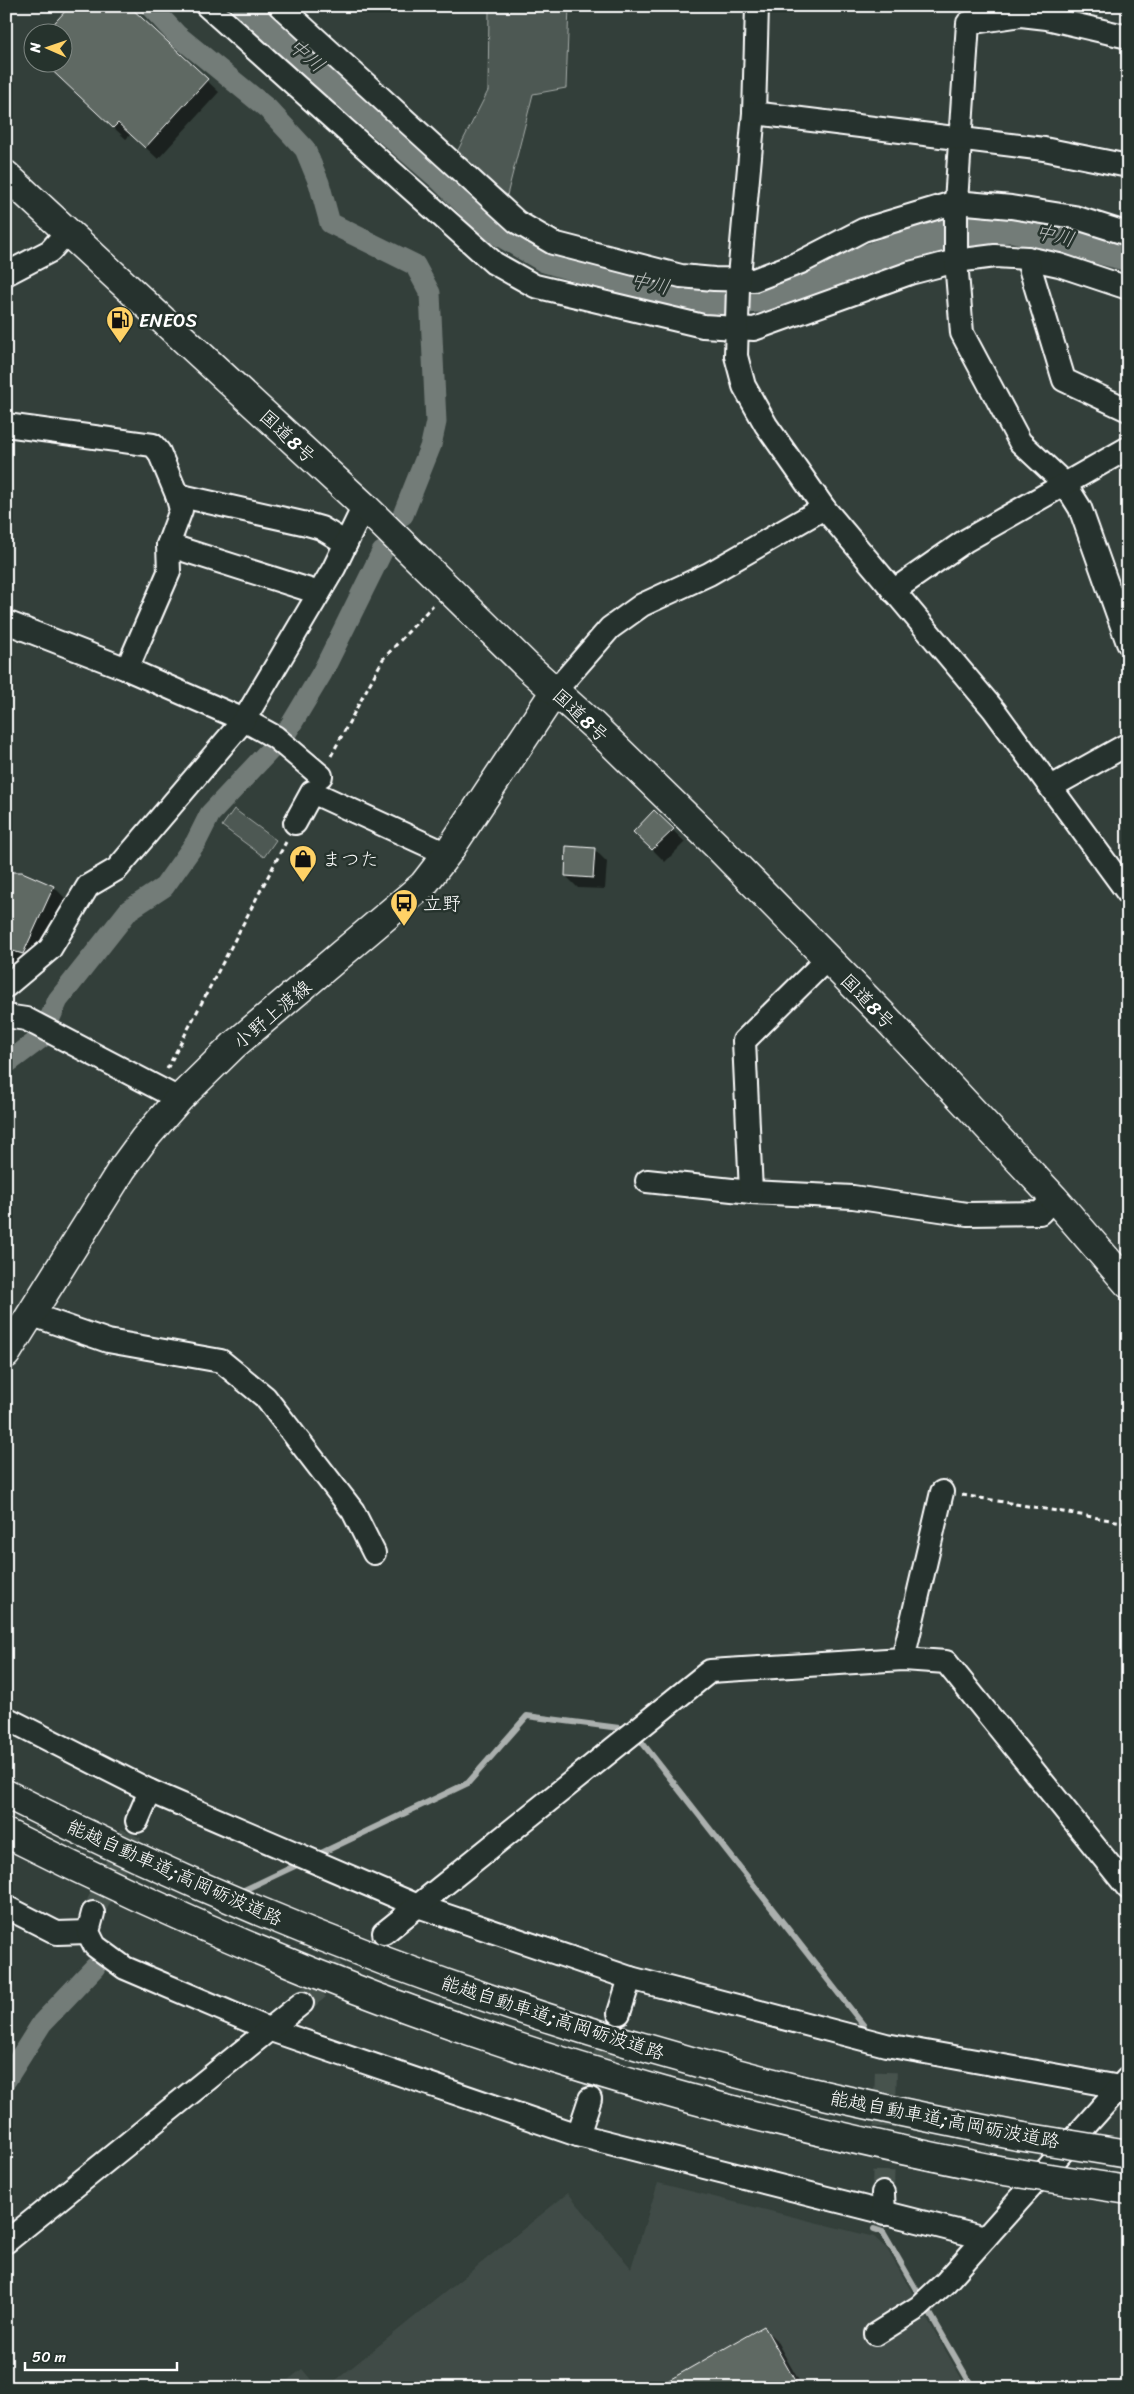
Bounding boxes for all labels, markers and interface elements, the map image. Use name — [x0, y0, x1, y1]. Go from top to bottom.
north arrow — [22, 22, 72, 72]
water label: 中川 — [280, 29, 333, 82]
text: N — [23, 42, 48, 54]
water label: 中川 — [1031, 214, 1079, 257]
water label: 中川 — [626, 262, 673, 305]
place label: ENEOS — [139, 304, 198, 337]
fuel station icon: ENEOS — [105, 305, 135, 344]
street label: 国道8号 — [251, 401, 324, 472]
street label: 国道8号 — [544, 680, 617, 751]
place label: まつた — [322, 843, 379, 876]
shop icon: まつた — [288, 844, 318, 883]
place label: 立野 — [423, 887, 461, 920]
bus stop icon: 立野 — [389, 888, 419, 927]
street label: 国道8号 — [832, 965, 903, 1037]
street label: 小野上渡線 — [225, 971, 319, 1058]
street label: 能越自動車道;高岡砺波道路 — [61, 1810, 288, 1935]
street label: 能越自動車道;高岡砺波道路 — [437, 1966, 669, 2069]
street label: 能越自動車道;高岡砺波道路 — [827, 2081, 1063, 2158]
scale bar — [25, 2339, 178, 2371]
text: 50 m — [32, 2344, 67, 2370]

